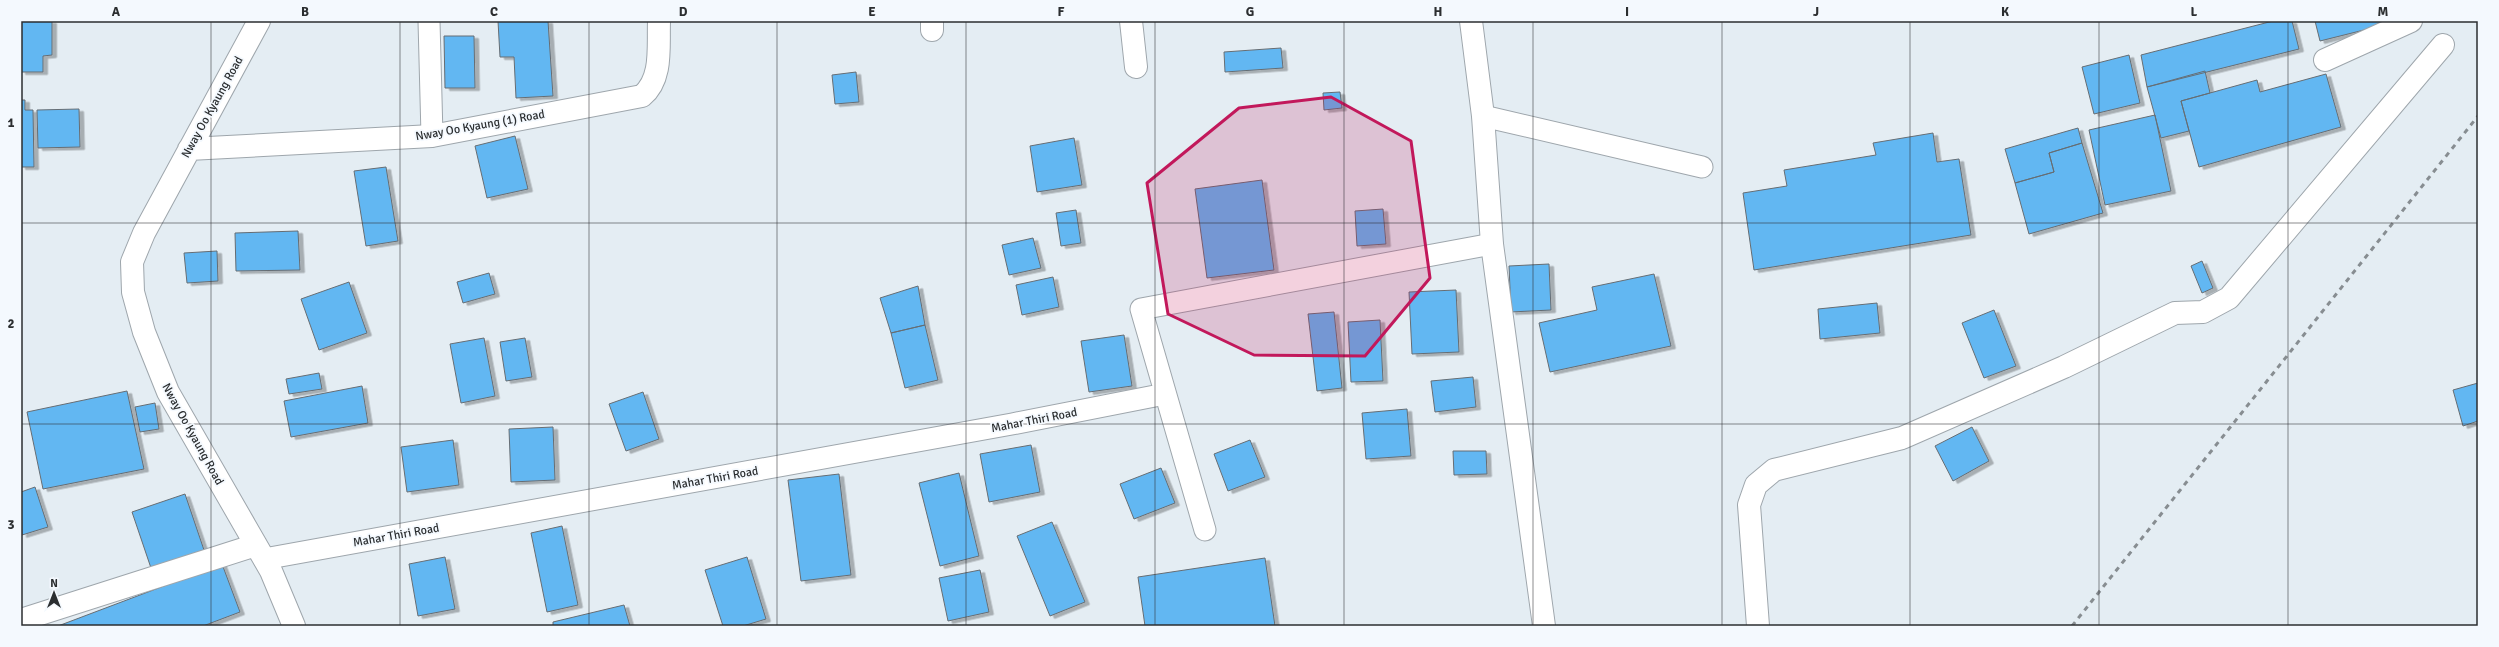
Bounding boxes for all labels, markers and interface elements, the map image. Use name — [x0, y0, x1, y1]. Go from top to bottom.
text: A — [112, 4, 121, 20]
text: B — [301, 4, 309, 20]
text: C — [490, 4, 498, 20]
text: D — [679, 4, 688, 20]
text: E — [868, 4, 876, 20]
text: F — [1058, 4, 1065, 20]
text: G — [1246, 4, 1254, 20]
text: H — [1434, 4, 1442, 20]
text: I — [1625, 4, 1629, 20]
text: J — [1813, 4, 1819, 20]
text: K — [2001, 4, 2009, 20]
text: L — [2191, 4, 2198, 20]
text: M — [2378, 4, 2389, 20]
street label: Nway Oo Kyaung Road — [178, 54, 247, 161]
street label: Nway Oo Kyaung (1) Road — [414, 107, 546, 144]
text: 1 — [7, 115, 15, 131]
text: 2 — [7, 316, 15, 332]
street label: Nway Oo Kyaung Road — [158, 381, 227, 488]
street label: Mahar Thiri Road — [990, 405, 1078, 436]
street label: Mahar Thiri Road — [671, 464, 759, 493]
text: 3 — [7, 517, 15, 533]
street label: Mahar Thiri Road — [352, 521, 440, 550]
north arrow — [34, 573, 74, 613]
text: N — [50, 577, 58, 590]

